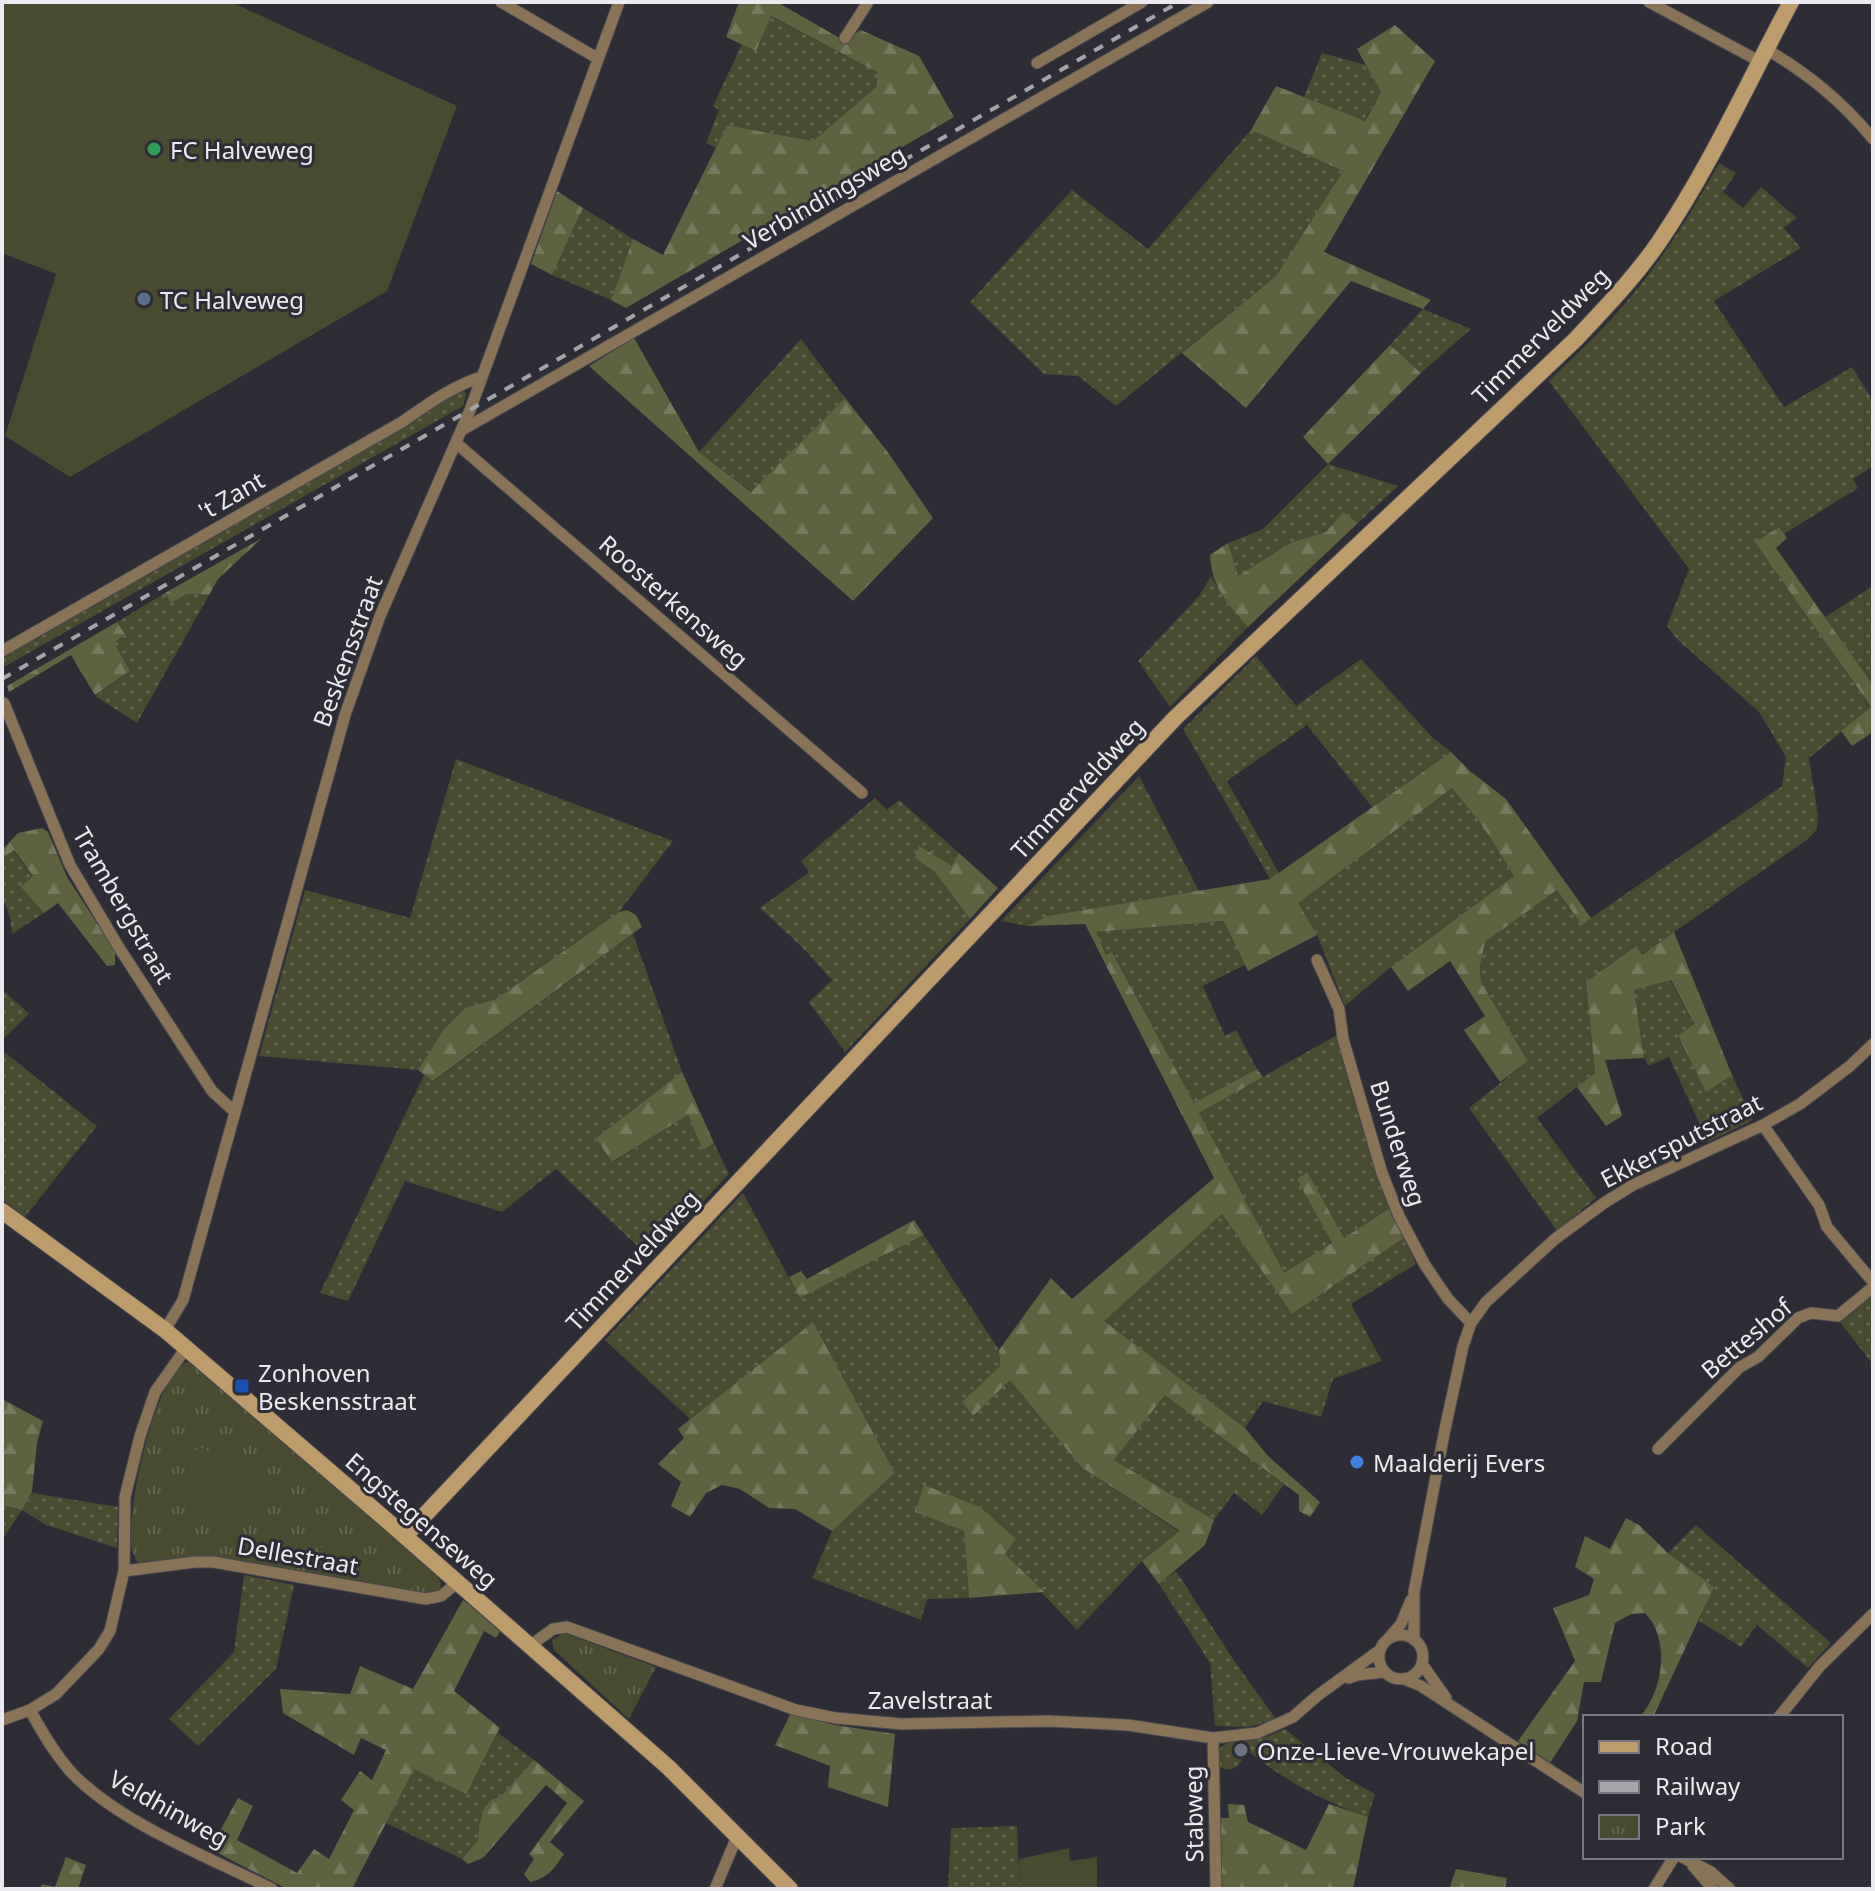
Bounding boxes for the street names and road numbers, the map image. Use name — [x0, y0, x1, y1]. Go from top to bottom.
street label: Verbindingsweg — [737, 137, 911, 257]
street label: Timmerveldweg — [1464, 259, 1616, 411]
street label: 't Zant — [192, 463, 270, 527]
street label: Roosterkensweg — [592, 527, 756, 675]
street label: Beskensstraat — [304, 571, 390, 731]
street label: Timmerveldweg — [1003, 710, 1151, 866]
street label: Trambergstraat — [66, 821, 182, 989]
street label: Bunderweg — [1363, 1076, 1435, 1210]
street label: Ekkersputstraat — [1594, 1085, 1768, 1195]
street label: Timmerveldweg — [558, 1182, 706, 1338]
street label: Betteshof — [1694, 1289, 1800, 1386]
street label: Engstegenseweg — [339, 1445, 505, 1595]
street label: Dellestraat — [235, 1528, 361, 1582]
street label: Zavelstraat — [868, 1683, 992, 1716]
street label: Veldhinweg — [104, 1762, 234, 1854]
street label: Stabweg — [1176, 1765, 1210, 1863]

